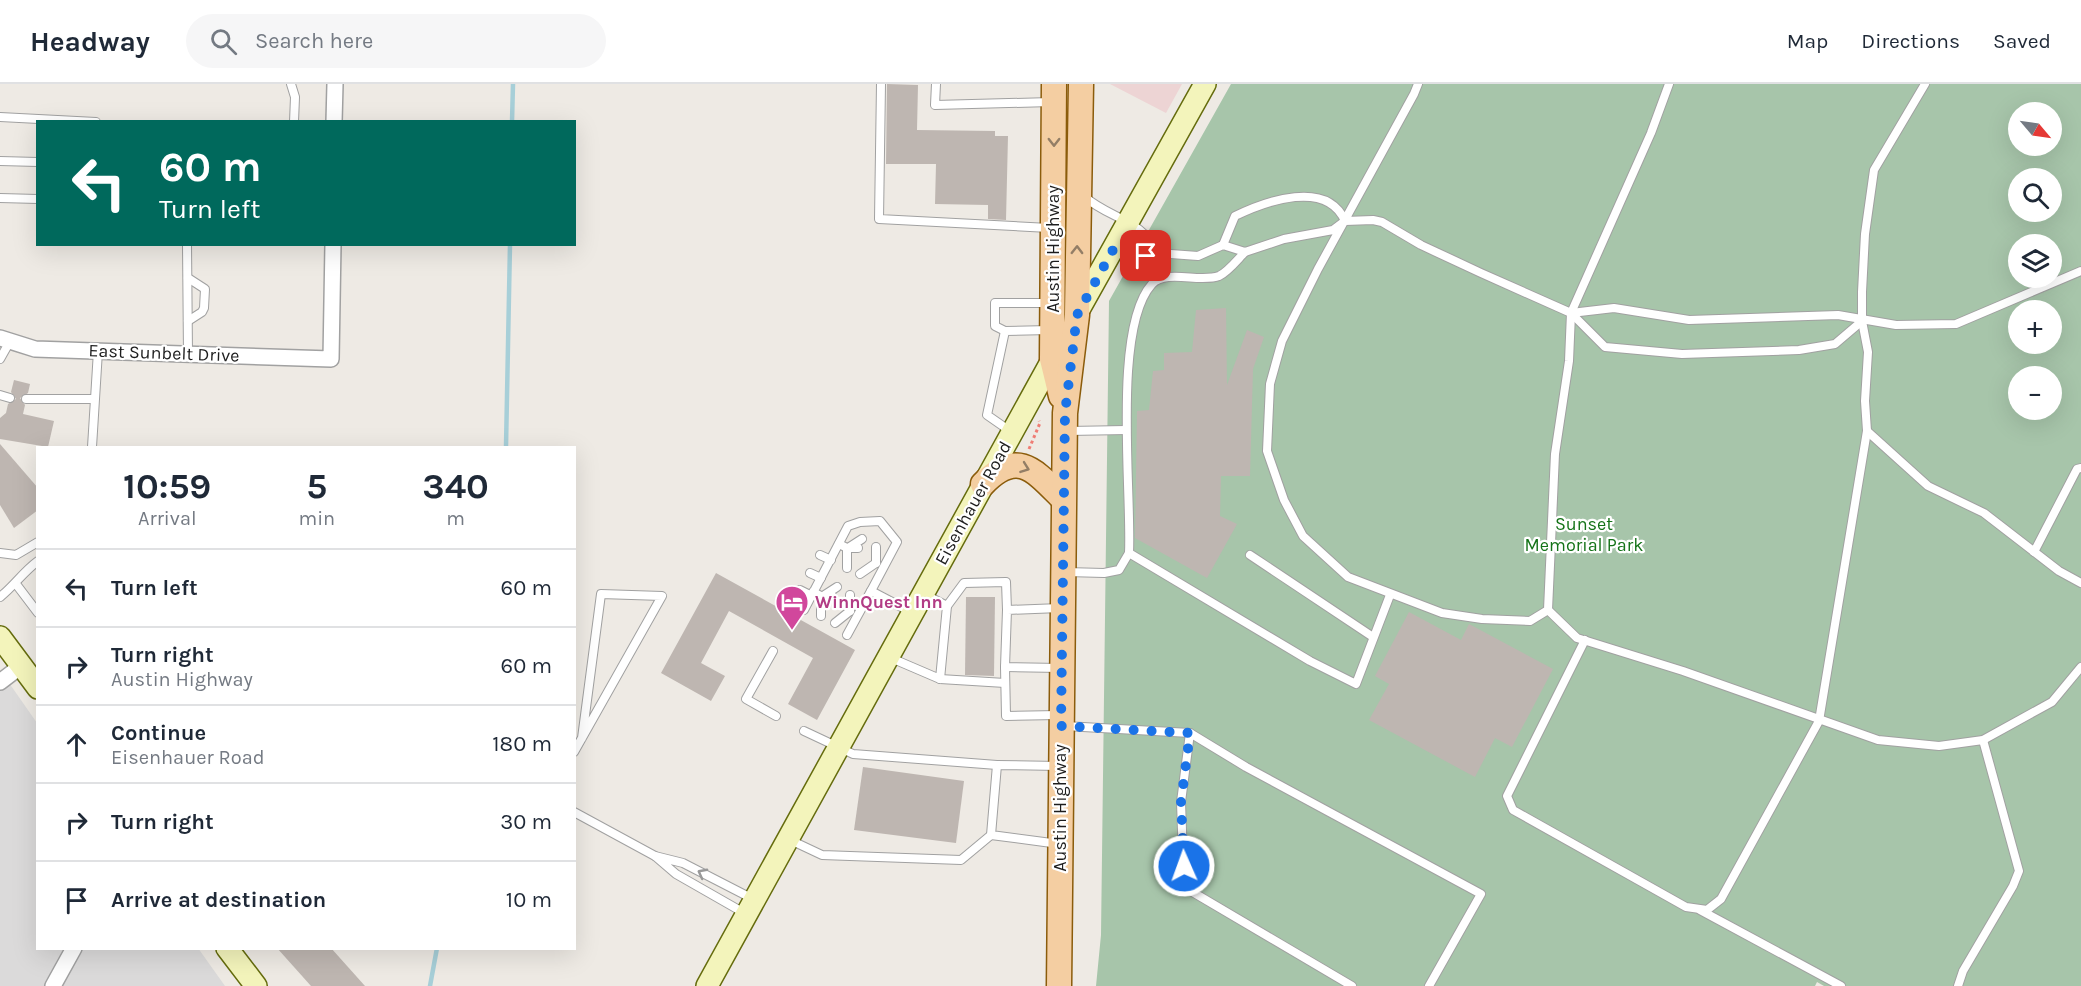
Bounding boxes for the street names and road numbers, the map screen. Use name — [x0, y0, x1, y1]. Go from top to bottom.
street label: Austin Highway — [1042, 185, 1064, 313]
street label: East Sunbelt Drive — [88, 339, 240, 367]
street label: Eisenhauer Road — [930, 437, 1016, 569]
street label: Austin Highway — [1049, 744, 1071, 872]

